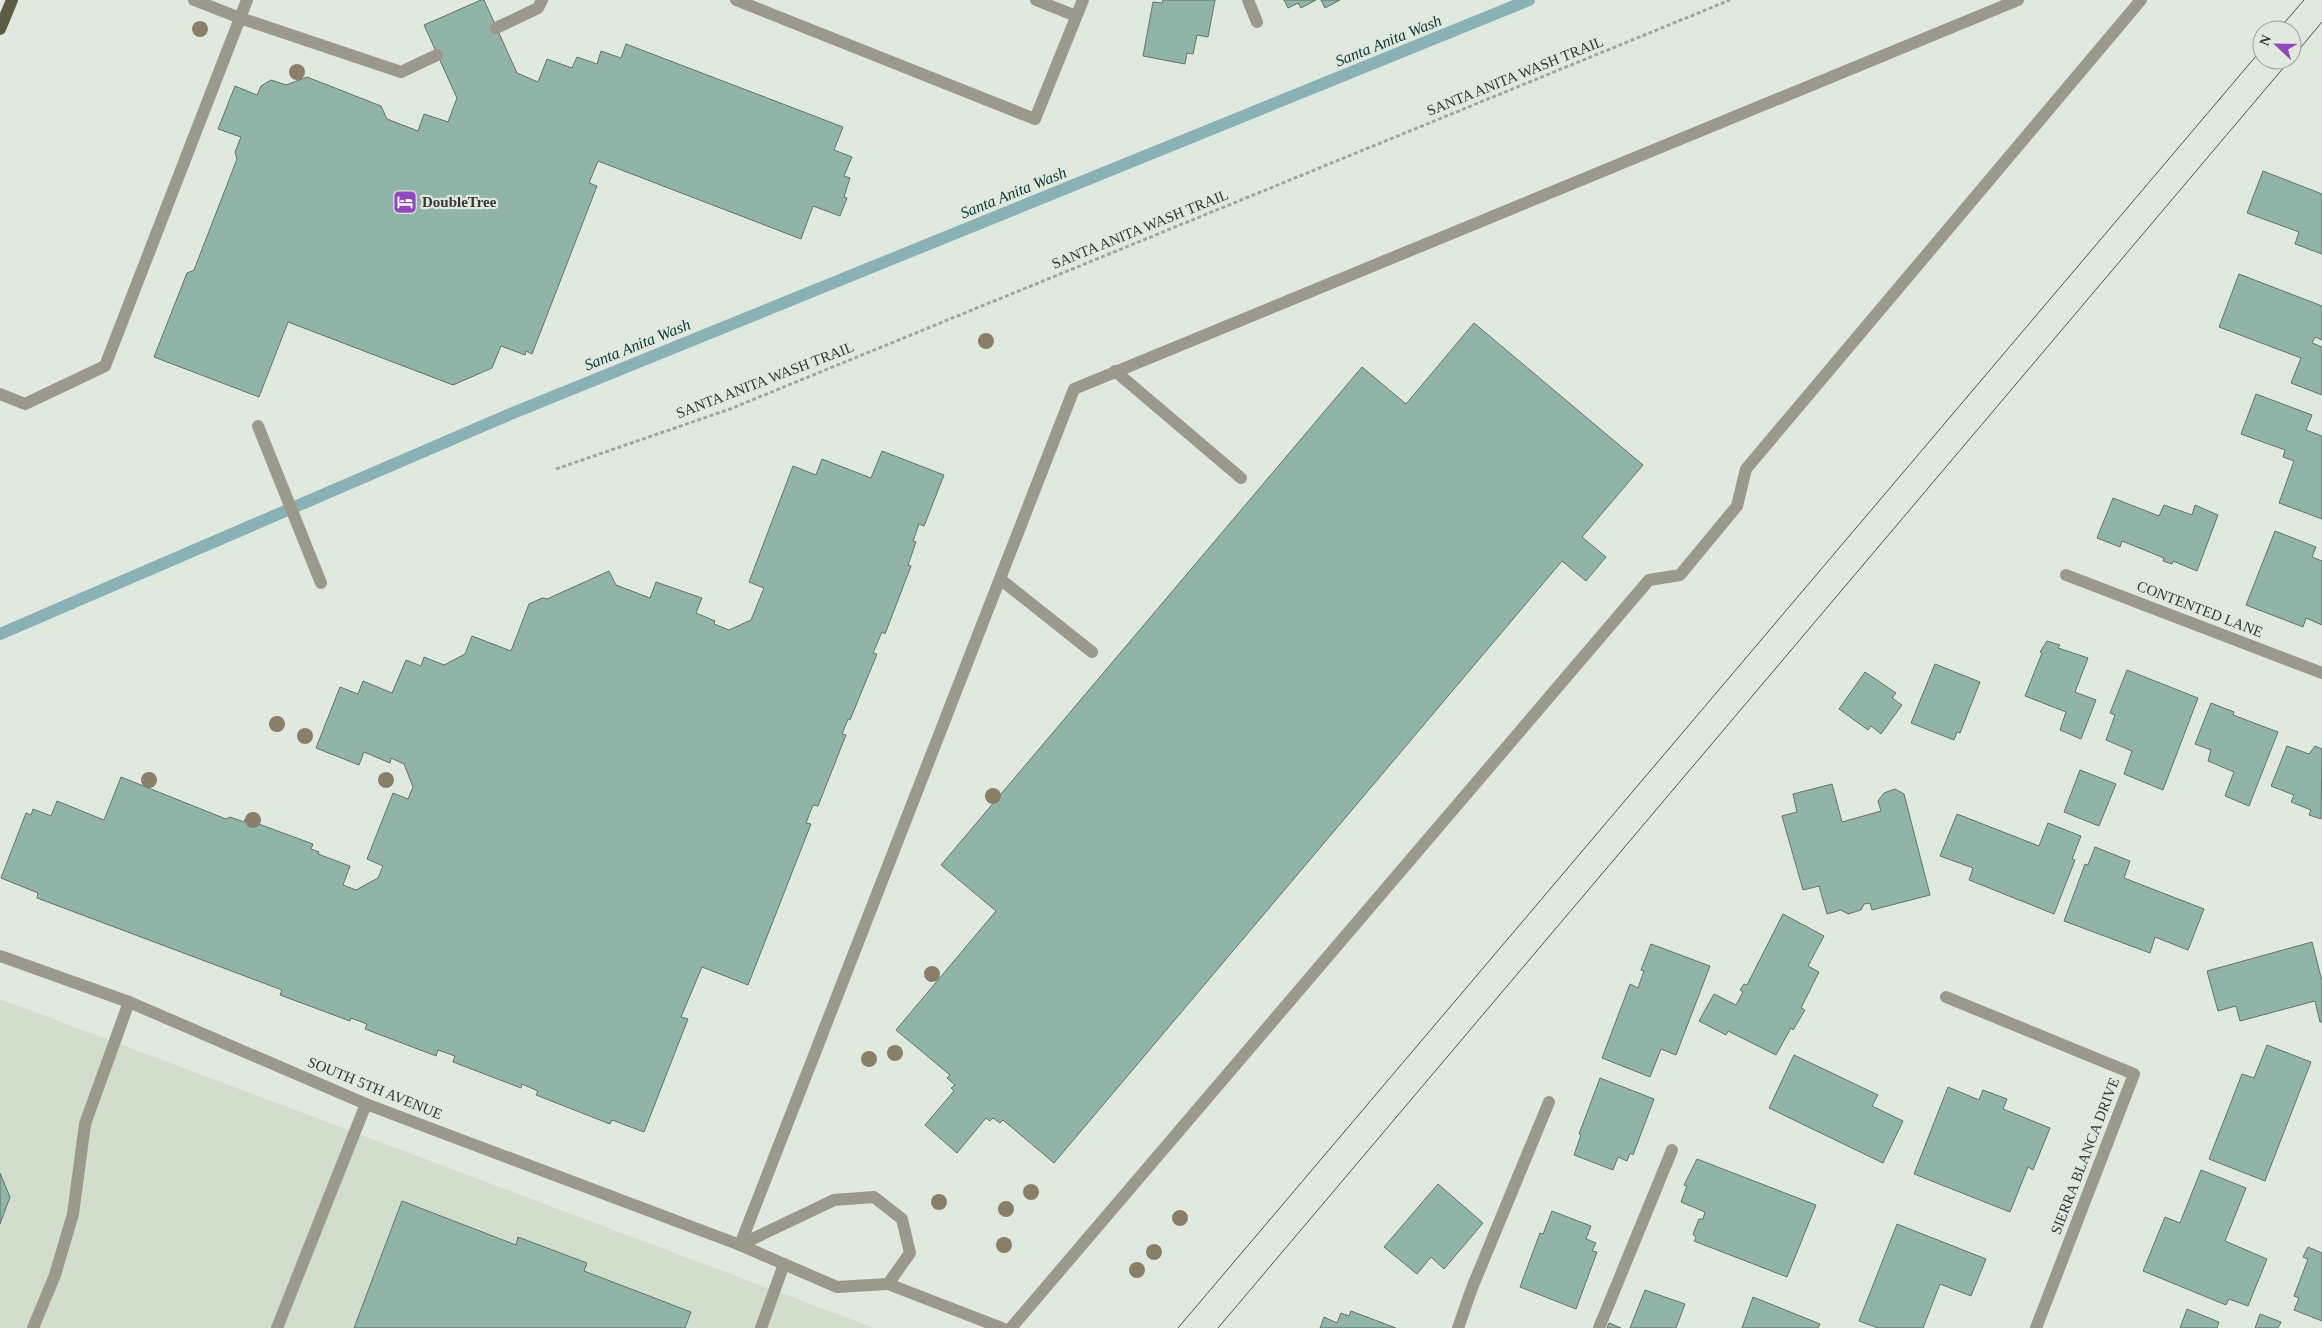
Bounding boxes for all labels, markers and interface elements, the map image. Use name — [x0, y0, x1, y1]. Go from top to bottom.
water label: Santa Anita Wash — [1333, 11, 1444, 69]
north arrow — [2252, 20, 2302, 70]
street label: SANTA ANITA WASH TRAIL — [1424, 33, 1606, 119]
text: N — [2257, 33, 2274, 48]
water label: Santa Anita Wash — [958, 163, 1069, 221]
street label: SANTA ANITA WASH TRAIL — [1049, 186, 1231, 272]
hotel icon: DoubleTree — [392, 189, 418, 215]
place label: DoubleTree — [422, 194, 497, 210]
water label: Santa Anita Wash — [582, 315, 693, 373]
street label: SANTA ANITA WASH TRAIL — [674, 339, 856, 421]
street label: CONTENTED LANE — [2135, 578, 2265, 640]
street label: SOUTH 5TH AVENUE — [305, 1054, 445, 1122]
street label: SIERRA BLANCA DRIVE — [2048, 1075, 2122, 1237]

